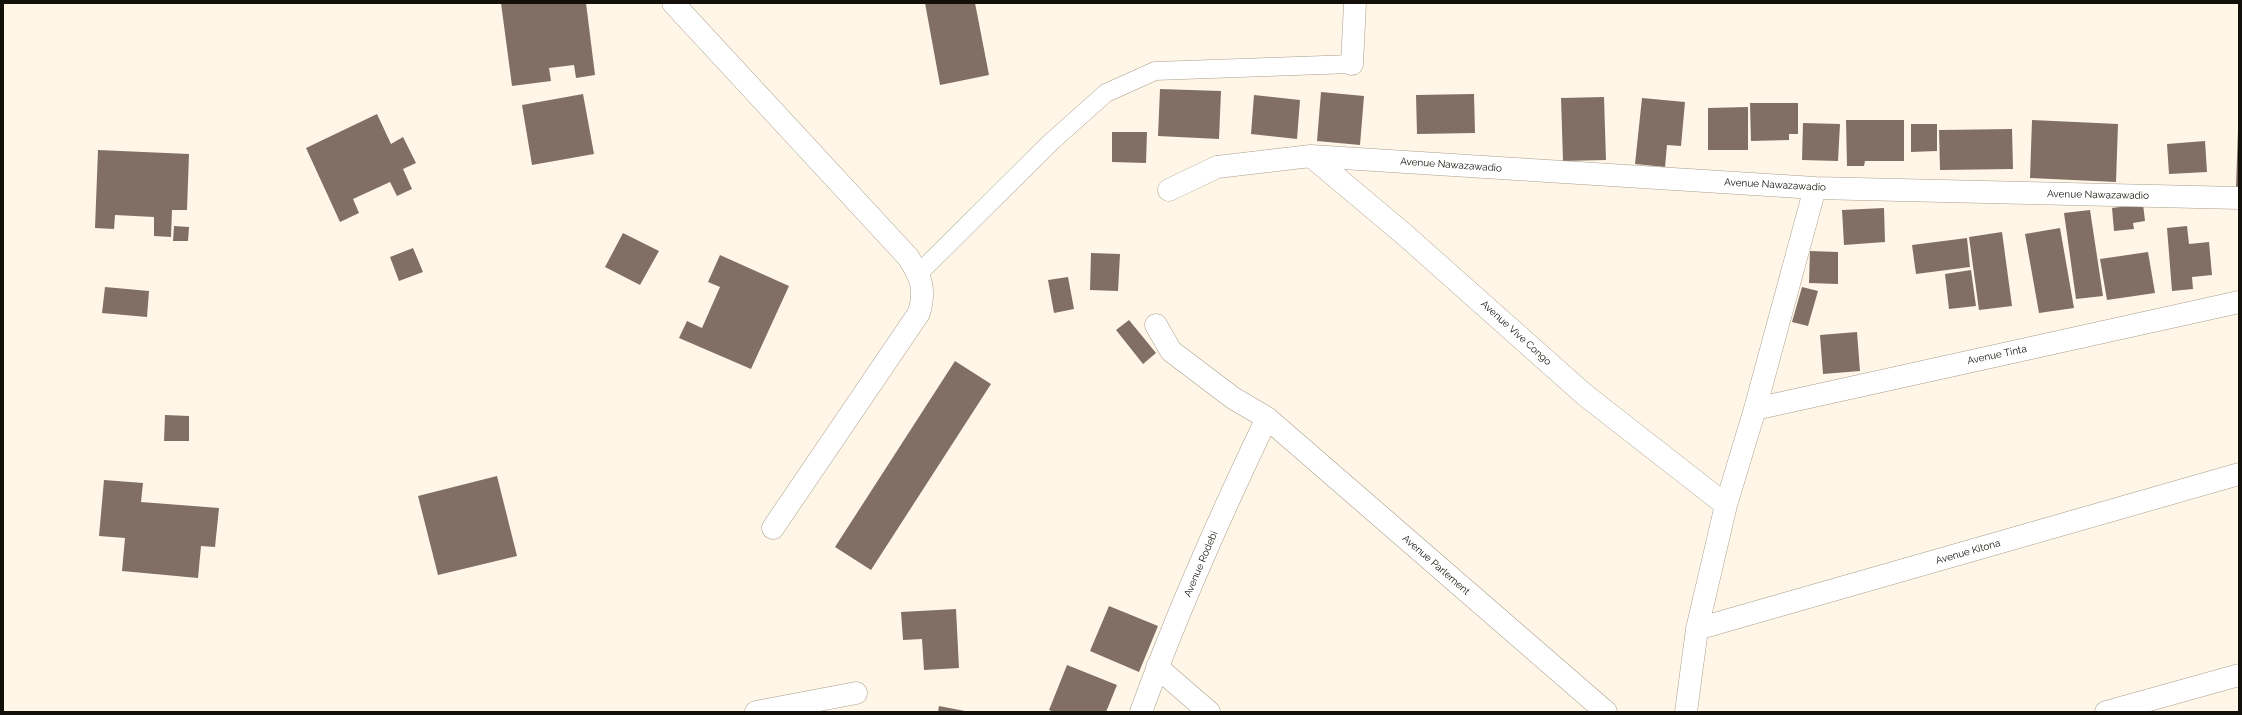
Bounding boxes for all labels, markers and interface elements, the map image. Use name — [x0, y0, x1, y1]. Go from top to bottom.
street label: Avenue Nawazawadio — [1400, 155, 1502, 175]
street label: Avenue Nawazawadio — [1724, 176, 1826, 194]
street label: Avenue Nawazawadio — [2047, 188, 2149, 202]
street label: Avenue Vive Congo — [1478, 298, 1554, 368]
street label: Avenue Tinta — [1966, 343, 2028, 367]
street label: Avenue Rodebi — [1182, 529, 1220, 599]
street label: Avenue Parlement — [1400, 532, 1472, 598]
street label: Avenue Kitona — [1934, 537, 2002, 567]

